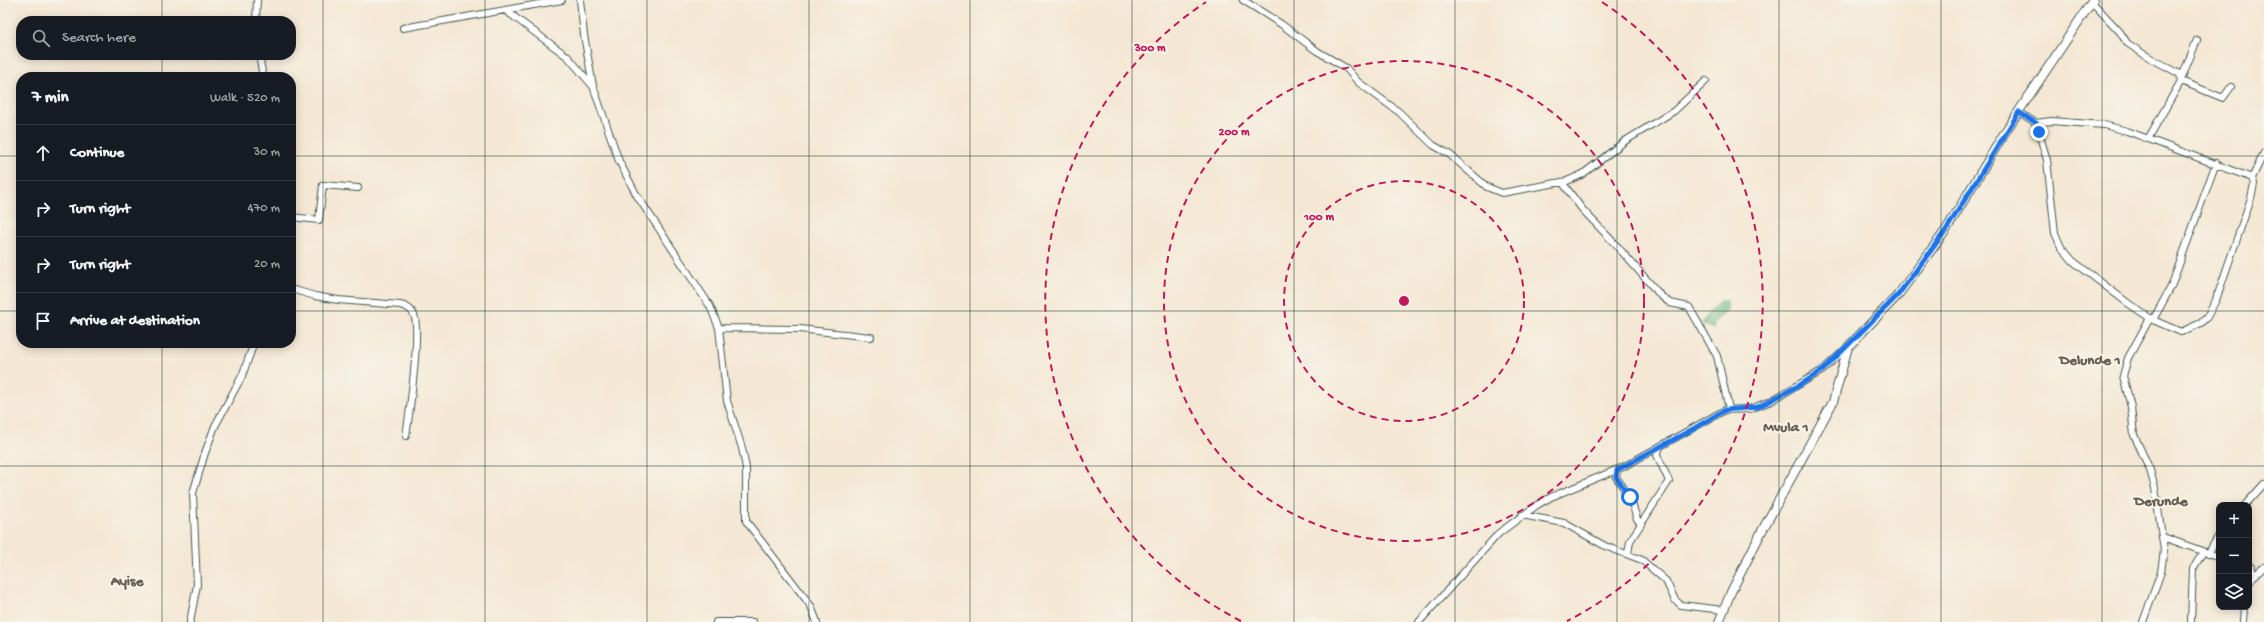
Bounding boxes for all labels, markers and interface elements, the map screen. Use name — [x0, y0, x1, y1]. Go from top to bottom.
search box — [16, 16, 296, 60]
icon: search — [30, 27, 52, 49]
text: Search here — [62, 29, 136, 47]
text: 300 m — [1133, 42, 1166, 56]
text: 7 min — [32, 88, 69, 108]
text: Walk · 520 m — [210, 91, 280, 106]
route end — [2030, 123, 2048, 141]
text: 200 m — [1219, 126, 1250, 140]
icon: ahead — [32, 142, 54, 164]
text: Continue — [70, 144, 124, 162]
text: 30 m — [254, 145, 280, 160]
icon: right — [32, 198, 54, 220]
text: Turn right — [70, 200, 130, 218]
text: 470 m — [247, 201, 280, 216]
text: 100 m — [1303, 211, 1334, 225]
icon: right — [32, 254, 54, 276]
text: Turn right — [70, 256, 130, 274]
text: 20 m — [254, 257, 280, 272]
centre of rings — [1397, 294, 1411, 308]
icon: arrive — [32, 310, 54, 332]
text: Arrive at destination — [70, 312, 200, 330]
district label: Delunde 1 — [2057, 352, 2121, 370]
district label: Mvula 1 — [1763, 419, 1809, 437]
route start — [1621, 488, 1639, 506]
district label: Derunde — [2132, 493, 2189, 511]
map controls — [2216, 502, 2252, 610]
button: + — [2216, 502, 2252, 538]
button: − — [2216, 538, 2252, 574]
district label: Ayise — [110, 573, 145, 591]
button: layers — [2216, 574, 2252, 610]

